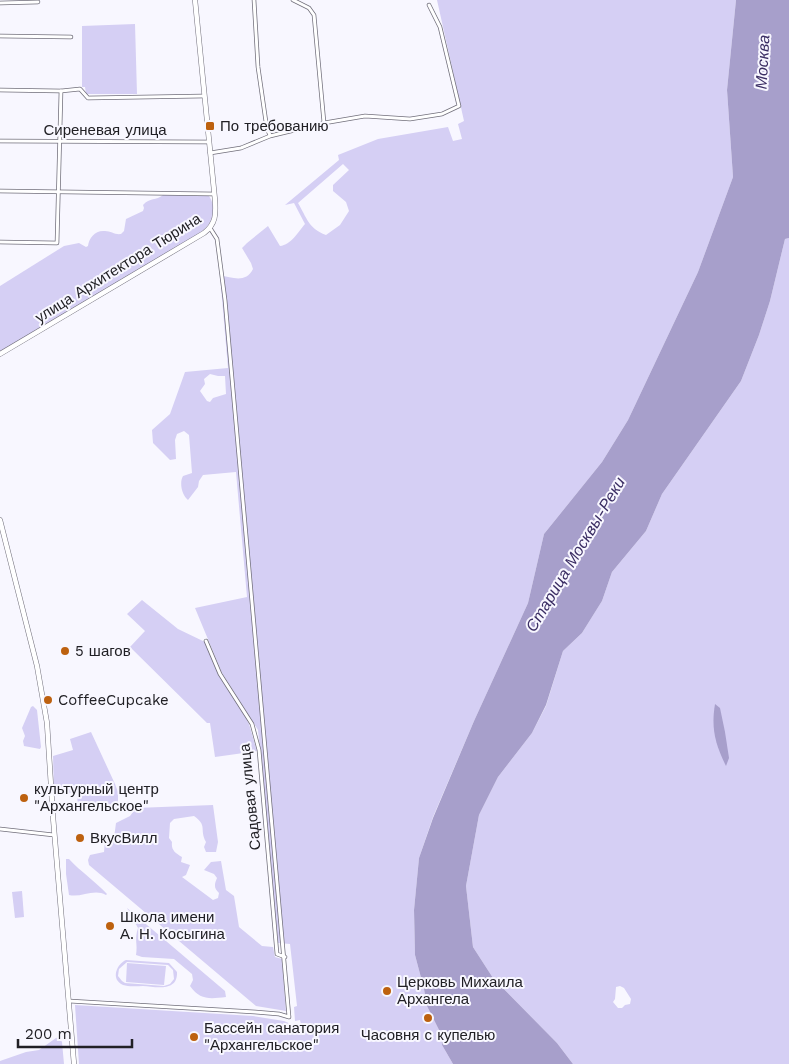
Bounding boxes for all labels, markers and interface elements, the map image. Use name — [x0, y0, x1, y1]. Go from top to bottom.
water label: Москва — [752, 34, 773, 90]
place label: По требованию — [220, 117, 329, 135]
marker: По требованию — [204, 120, 216, 132]
street label: Сиреневая улица — [43, 121, 167, 139]
street label: улица Архитектора Тюрина — [32, 209, 205, 327]
water label: Старица Москвы-Реки — [522, 473, 629, 635]
place label: 5 шагов — [75, 642, 131, 660]
marker: 5 шагов — [59, 645, 71, 657]
place label: CoffeeCupcake — [58, 691, 169, 709]
marker: CoffeeCupcake — [42, 694, 54, 706]
street label: Садовая улица — [235, 742, 265, 851]
place label: культурный центр "Архангельское" — [34, 780, 159, 815]
marker: культурный центр "Архангельское" — [18, 792, 30, 804]
place label: ВкусВилл — [90, 829, 157, 847]
marker: ВкусВилл — [74, 832, 86, 844]
place label: Школа имени А. Н. Косыгина — [120, 908, 226, 943]
marker: Школа имени А. Н. Косыгина — [104, 920, 116, 932]
place label: Церковь Михаила Архангела — [397, 973, 523, 1008]
marker: Церковь Михаила Архангела — [381, 985, 393, 997]
marker: Часовня с купелью — [422, 1012, 434, 1024]
scale bar — [18, 1016, 131, 1048]
place label: Бассейн санатория "Архангельское" — [204, 1019, 339, 1054]
text: 200 m — [25, 1025, 72, 1043]
place label: Часовня с купелью — [361, 1026, 495, 1044]
marker: Бассейн санатория "Архангельское" — [188, 1031, 200, 1043]

